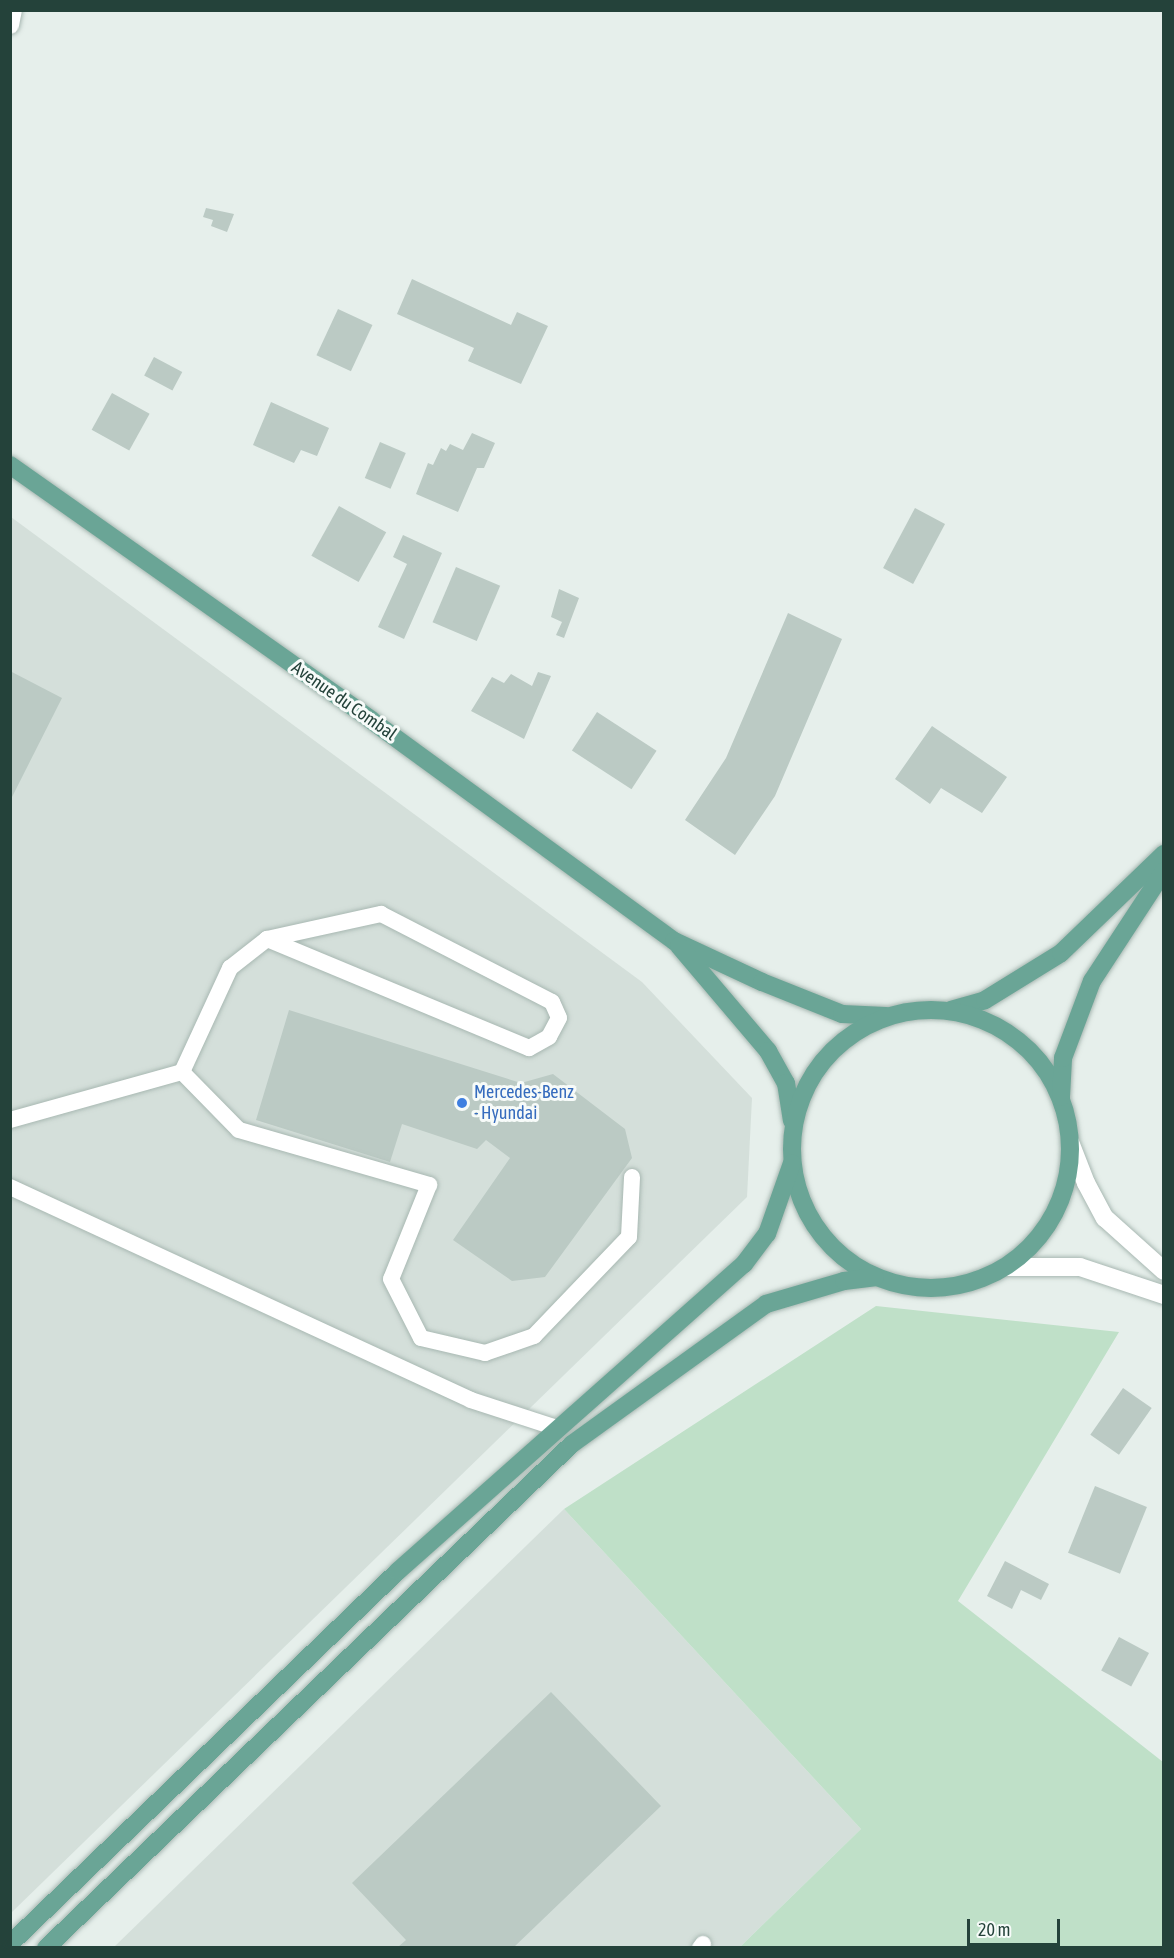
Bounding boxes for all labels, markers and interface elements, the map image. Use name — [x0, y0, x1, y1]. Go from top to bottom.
street label: Avenue du Combal — [287, 657, 401, 745]
place label: Mercedes-Benz - Hyundai — [474, 1082, 574, 1124]
marker: Mercedes-Benz - Hyundai — [455, 1096, 469, 1110]
scale bar — [970, 1907, 1063, 1945]
text: 20 m — [978, 1919, 1010, 1940]

